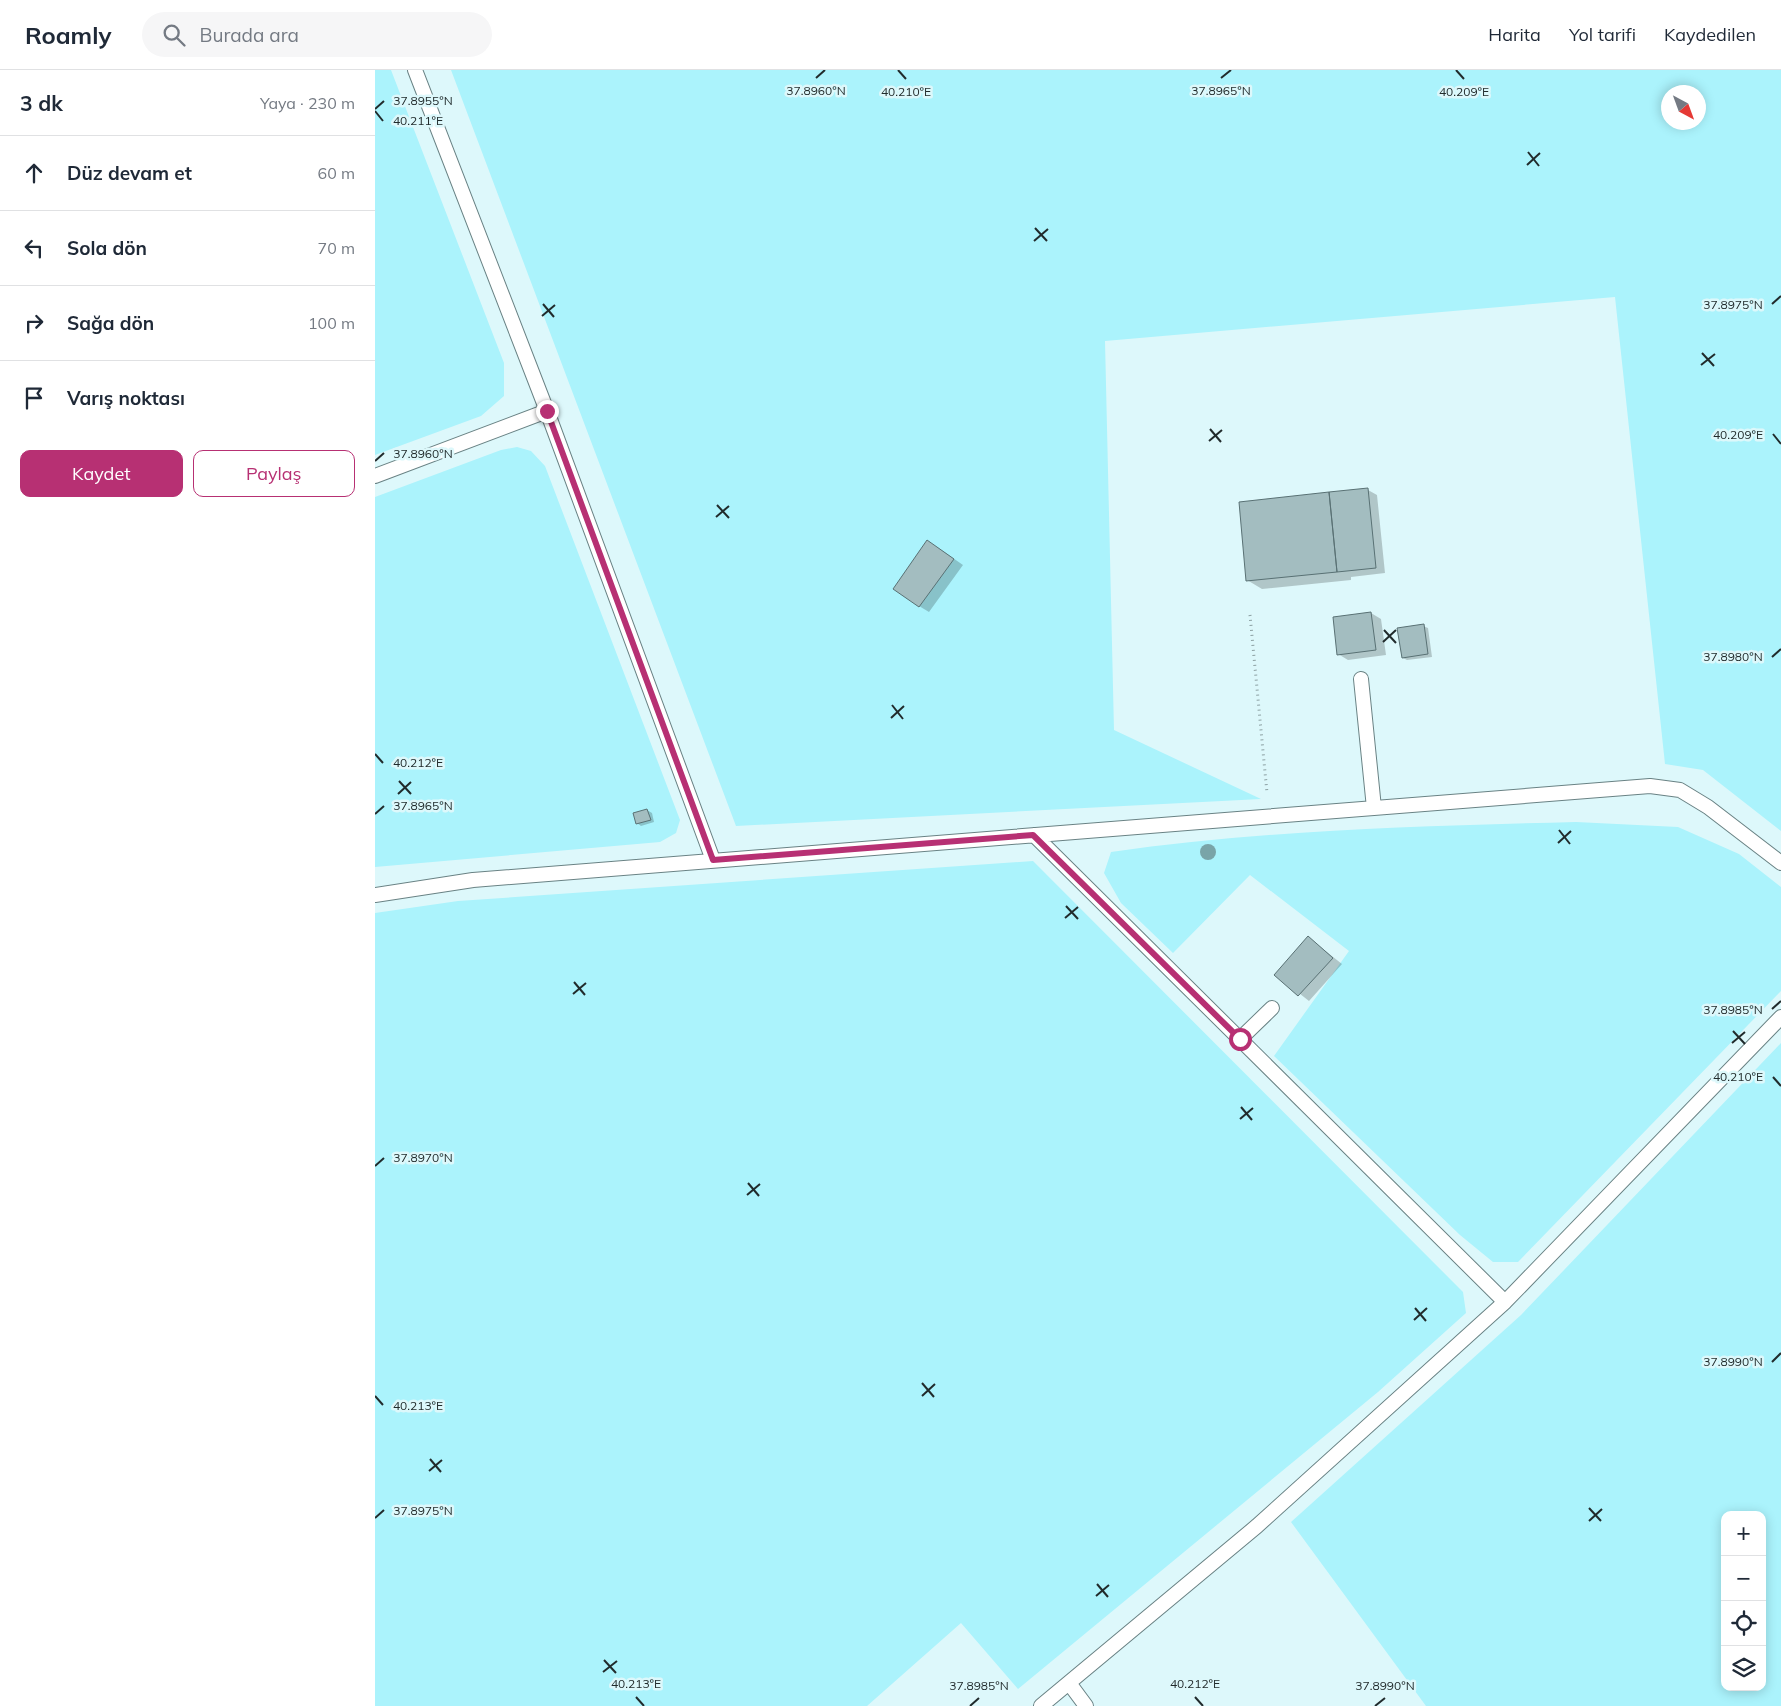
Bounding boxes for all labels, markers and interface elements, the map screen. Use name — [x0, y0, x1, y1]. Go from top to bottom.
search box — [142, 12, 492, 57]
text: Roamly — [25, 20, 112, 50]
icon: search — [160, 21, 188, 49]
text: Burada ara — [200, 23, 299, 47]
text: Harita — [1488, 23, 1541, 46]
text: Yol tarifi — [1569, 23, 1636, 46]
text: Kaydedilen — [1664, 23, 1756, 46]
text: 37.8960°N — [786, 83, 846, 98]
text: 37.8965°N — [1191, 83, 1251, 98]
text: 40.210°E — [881, 84, 931, 99]
text: 40.209°E — [1439, 84, 1489, 99]
north arrow — [1661, 85, 1706, 130]
text: 3 dk — [20, 90, 63, 116]
text: Yaya · 230 m — [260, 93, 355, 113]
text: 37.8955°N — [393, 93, 453, 108]
text: 40.211°E — [393, 113, 443, 128]
icon: ahead — [20, 159, 48, 187]
text: Düz devam et — [67, 161, 192, 185]
text: 60 m — [318, 163, 355, 183]
icon: left — [20, 234, 48, 262]
text: Sola dön — [67, 236, 147, 260]
text: 70 m — [318, 238, 355, 258]
text: 37.8975°N — [1703, 297, 1763, 312]
icon: right — [20, 309, 48, 337]
text: Sağa dön — [67, 311, 154, 335]
text: 100 m — [308, 313, 355, 333]
icon: arrive — [20, 384, 48, 412]
text: Varış noktası — [67, 386, 185, 410]
route end — [536, 400, 559, 423]
text: 40.209°E — [1713, 427, 1763, 442]
text: 37.8960°N — [393, 446, 453, 461]
button: Kaydet — [20, 450, 183, 497]
button: Paylaş — [193, 450, 355, 497]
text: 37.8980°N — [1703, 649, 1763, 664]
text: 40.212°E — [393, 755, 443, 770]
text: 37.8965°N — [393, 798, 453, 813]
text: 37.8985°N — [1703, 1002, 1763, 1017]
route start — [1229, 1028, 1252, 1051]
text: 40.210°E — [1713, 1069, 1763, 1084]
text: 37.8970°N — [393, 1150, 453, 1165]
text: 37.8990°N — [1703, 1354, 1763, 1369]
text: 40.213°E — [393, 1398, 443, 1413]
text: 37.8975°N — [393, 1503, 453, 1518]
map controls — [1721, 1511, 1766, 1691]
button: + — [1721, 1511, 1766, 1556]
button: − — [1721, 1556, 1766, 1601]
button: locate — [1721, 1601, 1766, 1646]
button: layers — [1721, 1646, 1766, 1691]
text: 40.213°E — [611, 1676, 661, 1691]
text: 40.212°E — [1170, 1676, 1220, 1691]
text: 37.8985°N — [949, 1678, 1009, 1693]
text: 37.8990°N — [1355, 1678, 1415, 1693]

